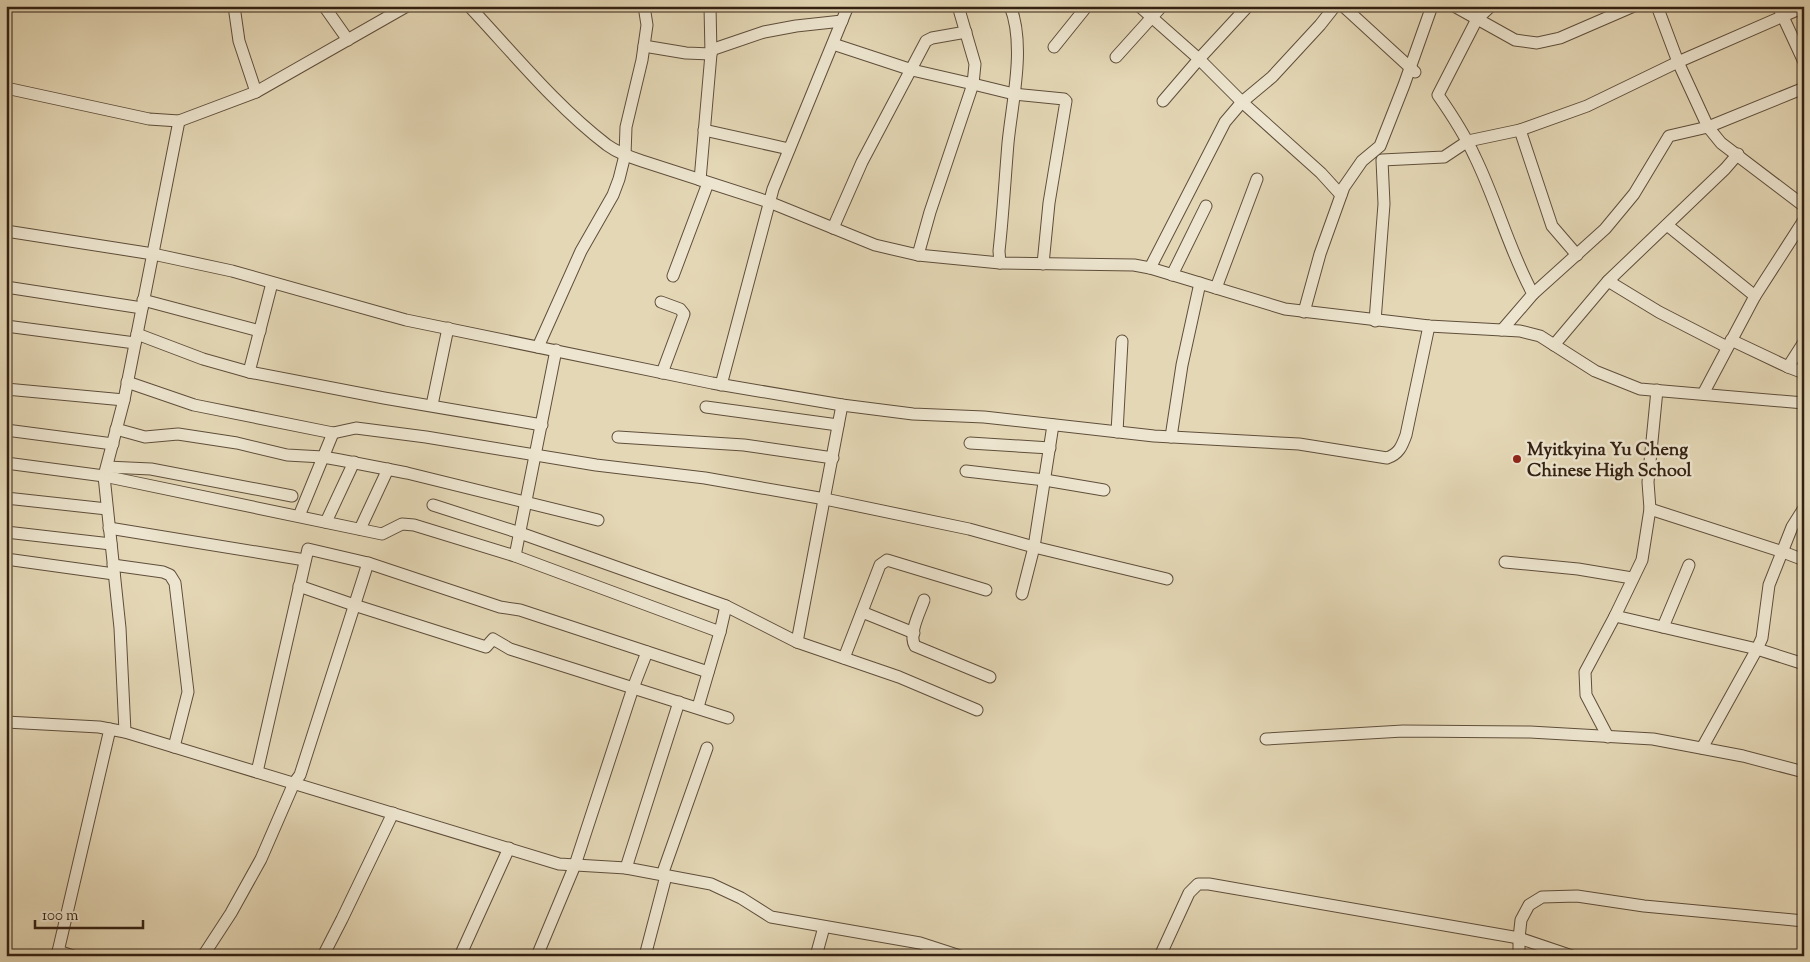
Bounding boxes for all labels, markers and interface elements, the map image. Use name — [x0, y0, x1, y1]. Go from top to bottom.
place label: Myitkyina Yu Cheng Chinese High School — [1527, 438, 1693, 485]
marker: Myitkyina Yu Cheng Chinese High School — [1511, 453, 1523, 465]
scale bar — [35, 897, 142, 929]
text: 100 m — [42, 906, 79, 927]

